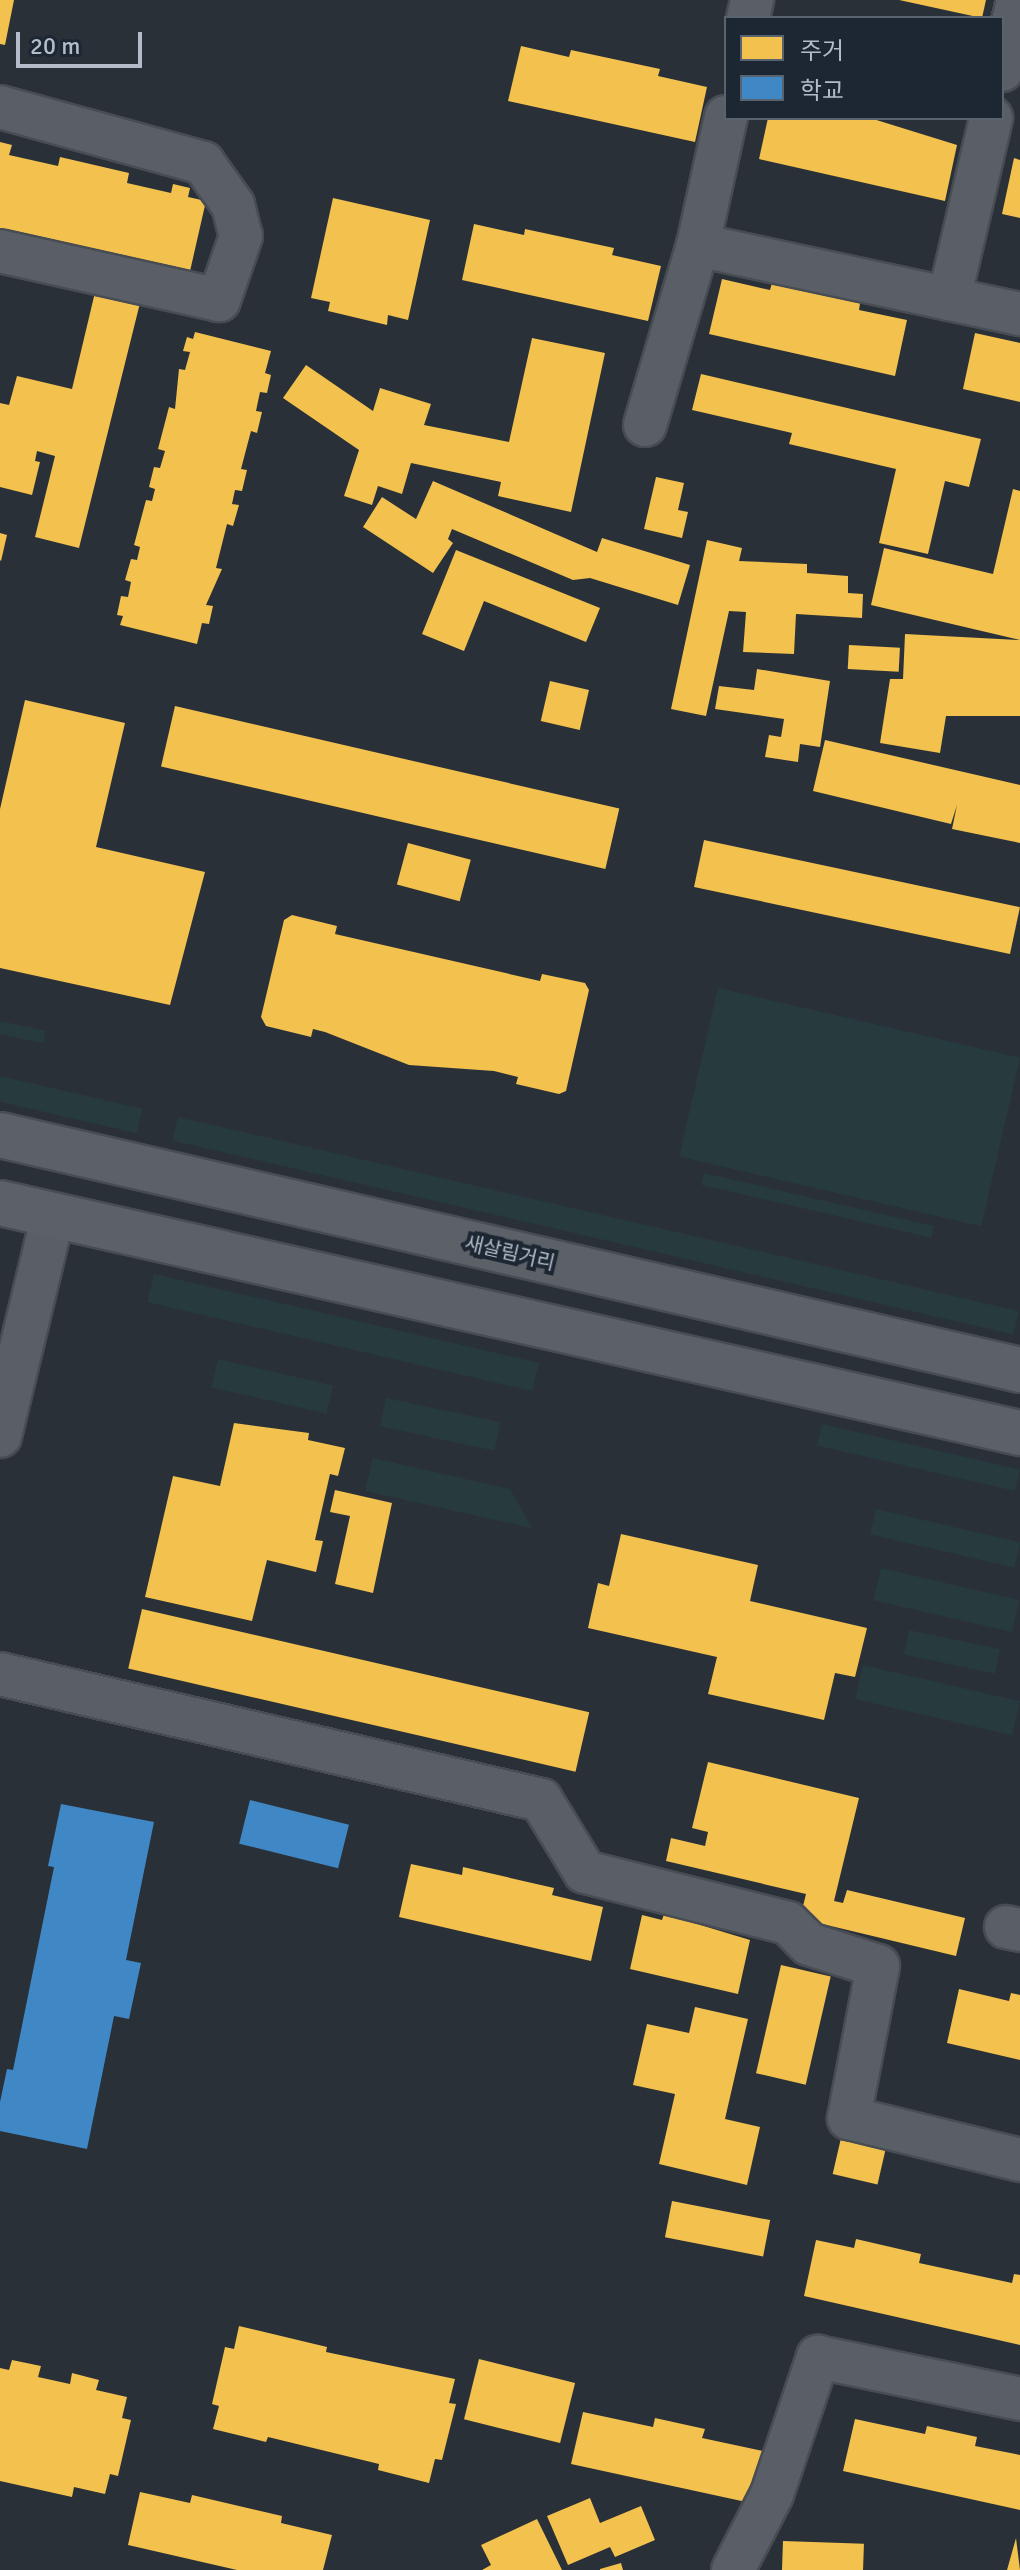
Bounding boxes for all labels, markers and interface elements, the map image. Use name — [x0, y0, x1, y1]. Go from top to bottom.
scale bar — [20, 16, 146, 66]
legend — [724, 16, 1004, 120]
text: 20 m — [30, 31, 80, 61]
text: 주거 — [800, 36, 844, 66]
text: 학교 — [800, 76, 844, 106]
street label: 새살림거리 — [462, 1231, 558, 1275]

